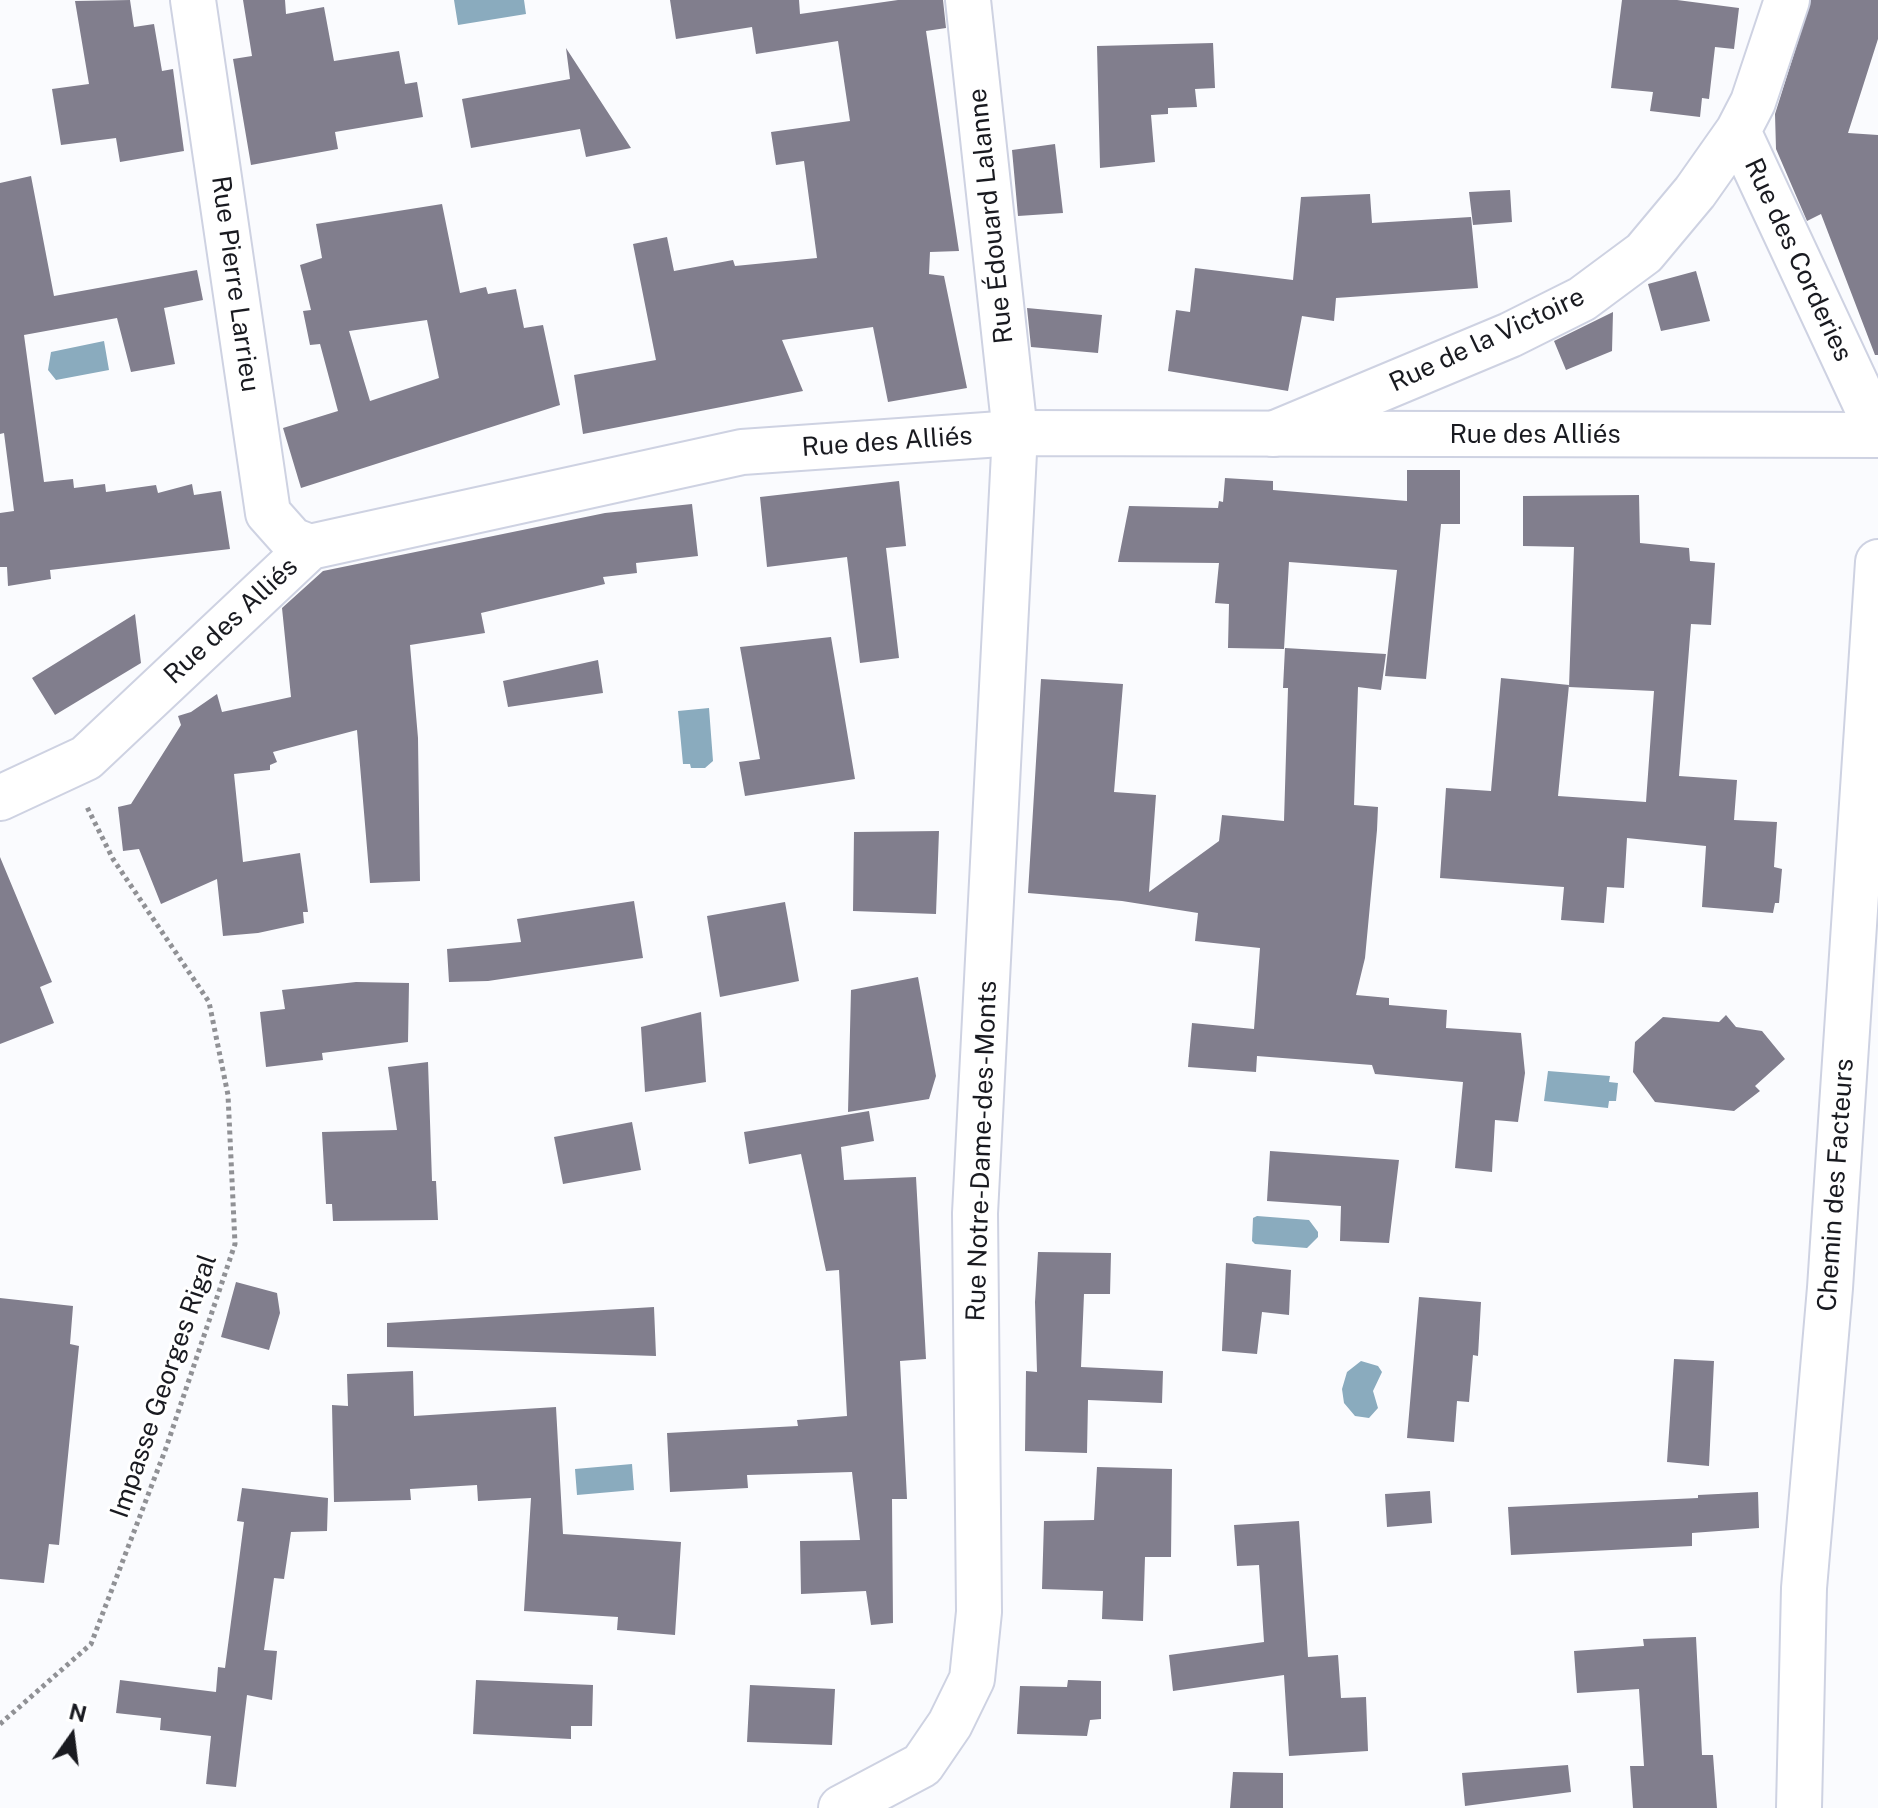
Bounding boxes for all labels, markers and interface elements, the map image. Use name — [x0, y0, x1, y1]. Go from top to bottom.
street label: Rue Édouard Lalanne — [962, 87, 1020, 345]
street label: Rue des Corderies — [1737, 154, 1859, 366]
street label: Rue Pierre Larrieu — [204, 174, 266, 394]
street label: Rue de la Victoire — [1384, 281, 1590, 399]
street label: Rue des Alliés — [1449, 419, 1621, 451]
street label: Rue des Alliés — [801, 420, 973, 464]
street label: Rue des Alliés — [158, 551, 304, 691]
street label: Rue Notre-Dame-des-Monts — [960, 980, 1004, 1322]
street label: Chemin des Facteurs — [1812, 1057, 1860, 1313]
street label: Impasse Georges Rigal — [104, 1250, 224, 1522]
north arrow — [32, 1696, 112, 1776]
text: N — [66, 1698, 89, 1727]

